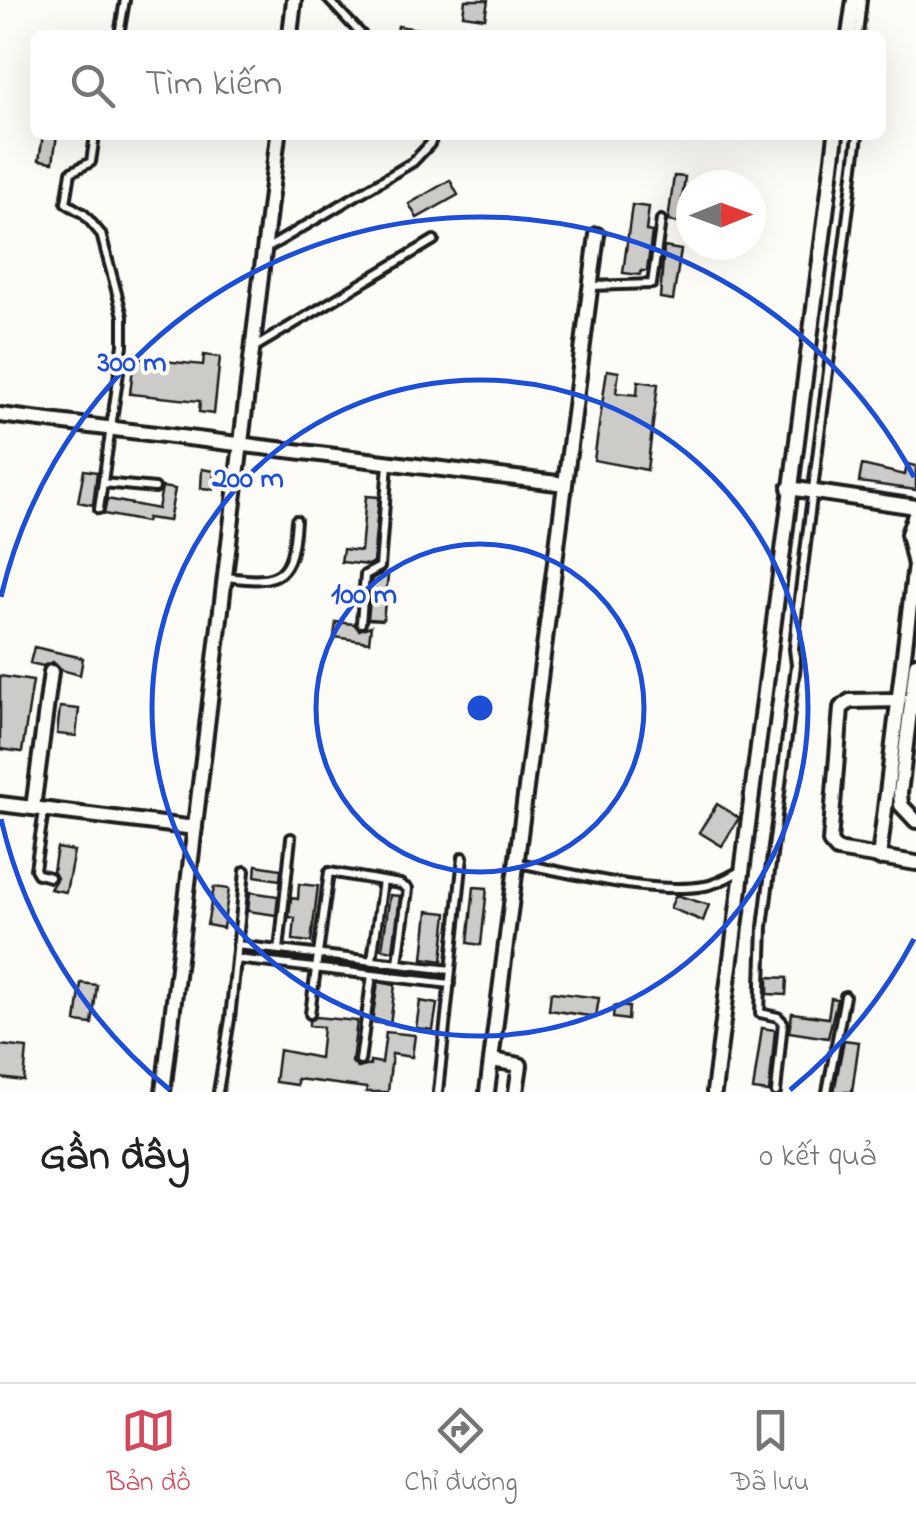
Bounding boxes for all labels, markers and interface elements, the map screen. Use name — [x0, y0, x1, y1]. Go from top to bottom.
search box — [30, 30, 886, 140]
text: Tìm kiếm — [145, 57, 283, 113]
icon: search — [65, 58, 120, 113]
north arrow — [676, 170, 766, 260]
text: 300 m — [96, 342, 167, 386]
text: 200 m — [211, 458, 284, 502]
text: 100 m — [331, 574, 397, 618]
centre of rings — [462, 690, 498, 726]
text: Gần đây — [40, 1127, 190, 1188]
text: 0 kết quả — [759, 1134, 876, 1181]
tab: Bản đồ — [107, 1403, 191, 1504]
tab: Chỉ đường — [404, 1403, 518, 1504]
tab: Đã lưu — [731, 1403, 809, 1504]

